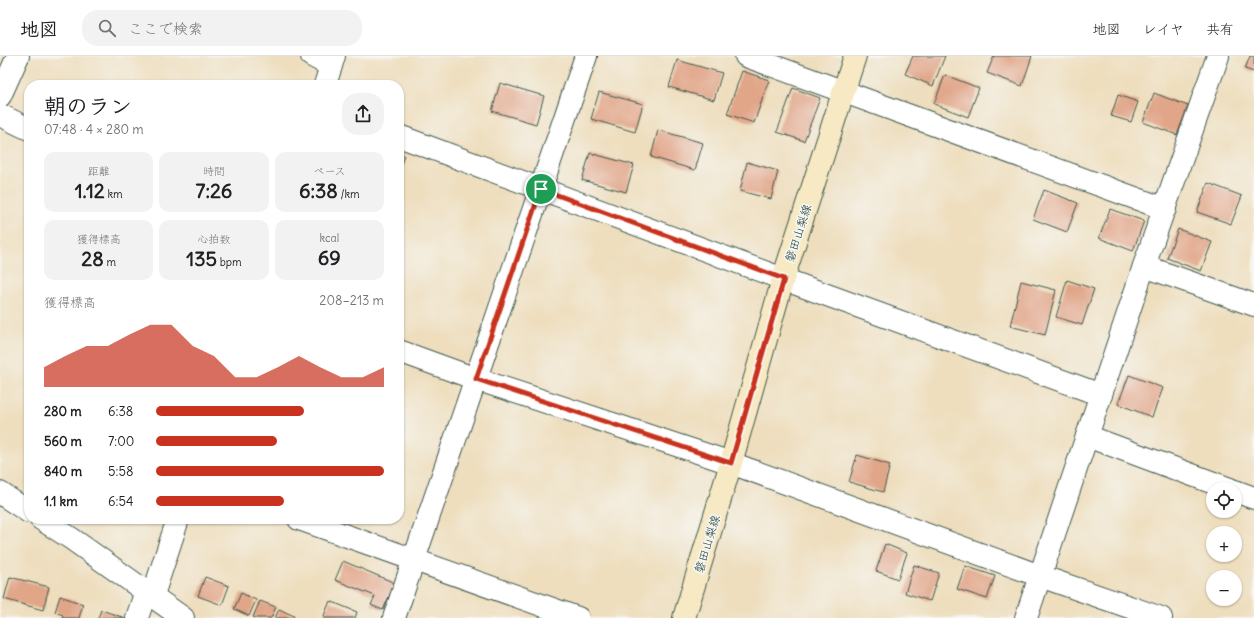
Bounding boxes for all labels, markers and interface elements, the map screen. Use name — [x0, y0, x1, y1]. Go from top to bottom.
search box — [82, 10, 362, 46]
text: 地図 — [20, 17, 58, 41]
icon: search — [96, 17, 118, 39]
text: ここで検索 — [128, 19, 203, 38]
text: 地図 — [1093, 20, 1121, 38]
text: レイヤ — [1143, 20, 1184, 38]
text: 共有 — [1206, 20, 1234, 38]
text: 朝のラン — [44, 92, 132, 120]
button: share — [342, 93, 384, 135]
text: 07:48 · 4 × 280 m — [44, 121, 144, 138]
text: 距離 — [88, 164, 110, 178]
text: 時間 — [203, 164, 225, 178]
text: ペース — [313, 164, 346, 178]
pin — [524, 172, 558, 206]
text: 1.12 — [75, 178, 105, 203]
text: 7:26 — [196, 178, 232, 203]
text: 6:38 — [299, 178, 338, 203]
icon: arrive — [530, 178, 552, 200]
text: km — [105, 187, 123, 201]
text: /km — [338, 187, 360, 201]
street label: 磐田山梨線 — [782, 202, 814, 264]
text: kcal — [319, 231, 339, 245]
text: 獲得標高 — [77, 232, 121, 246]
text: 心拍数 — [197, 232, 230, 246]
text: 69 — [318, 245, 341, 270]
text: 28 — [81, 246, 104, 271]
text: 135 — [186, 246, 217, 271]
text: m — [104, 255, 116, 269]
text: bpm — [217, 255, 242, 269]
text: 208–213 m — [319, 292, 384, 309]
text: 獲得標高 — [44, 294, 96, 311]
text: 280 m — [44, 403, 82, 420]
text: 6:38 — [108, 403, 133, 420]
text: 560 m — [44, 433, 82, 450]
text: 7:00 — [108, 433, 134, 450]
text: 840 m — [44, 463, 82, 480]
text: 5:58 — [108, 463, 133, 480]
map controls — [1206, 482, 1242, 606]
button: locate — [1206, 482, 1242, 518]
text: 1.1 km — [44, 493, 78, 510]
text: 6:54 — [108, 493, 133, 510]
street label: 磐田山梨線 — [691, 513, 723, 575]
button: + — [1206, 526, 1242, 562]
button: − — [1206, 570, 1242, 606]

